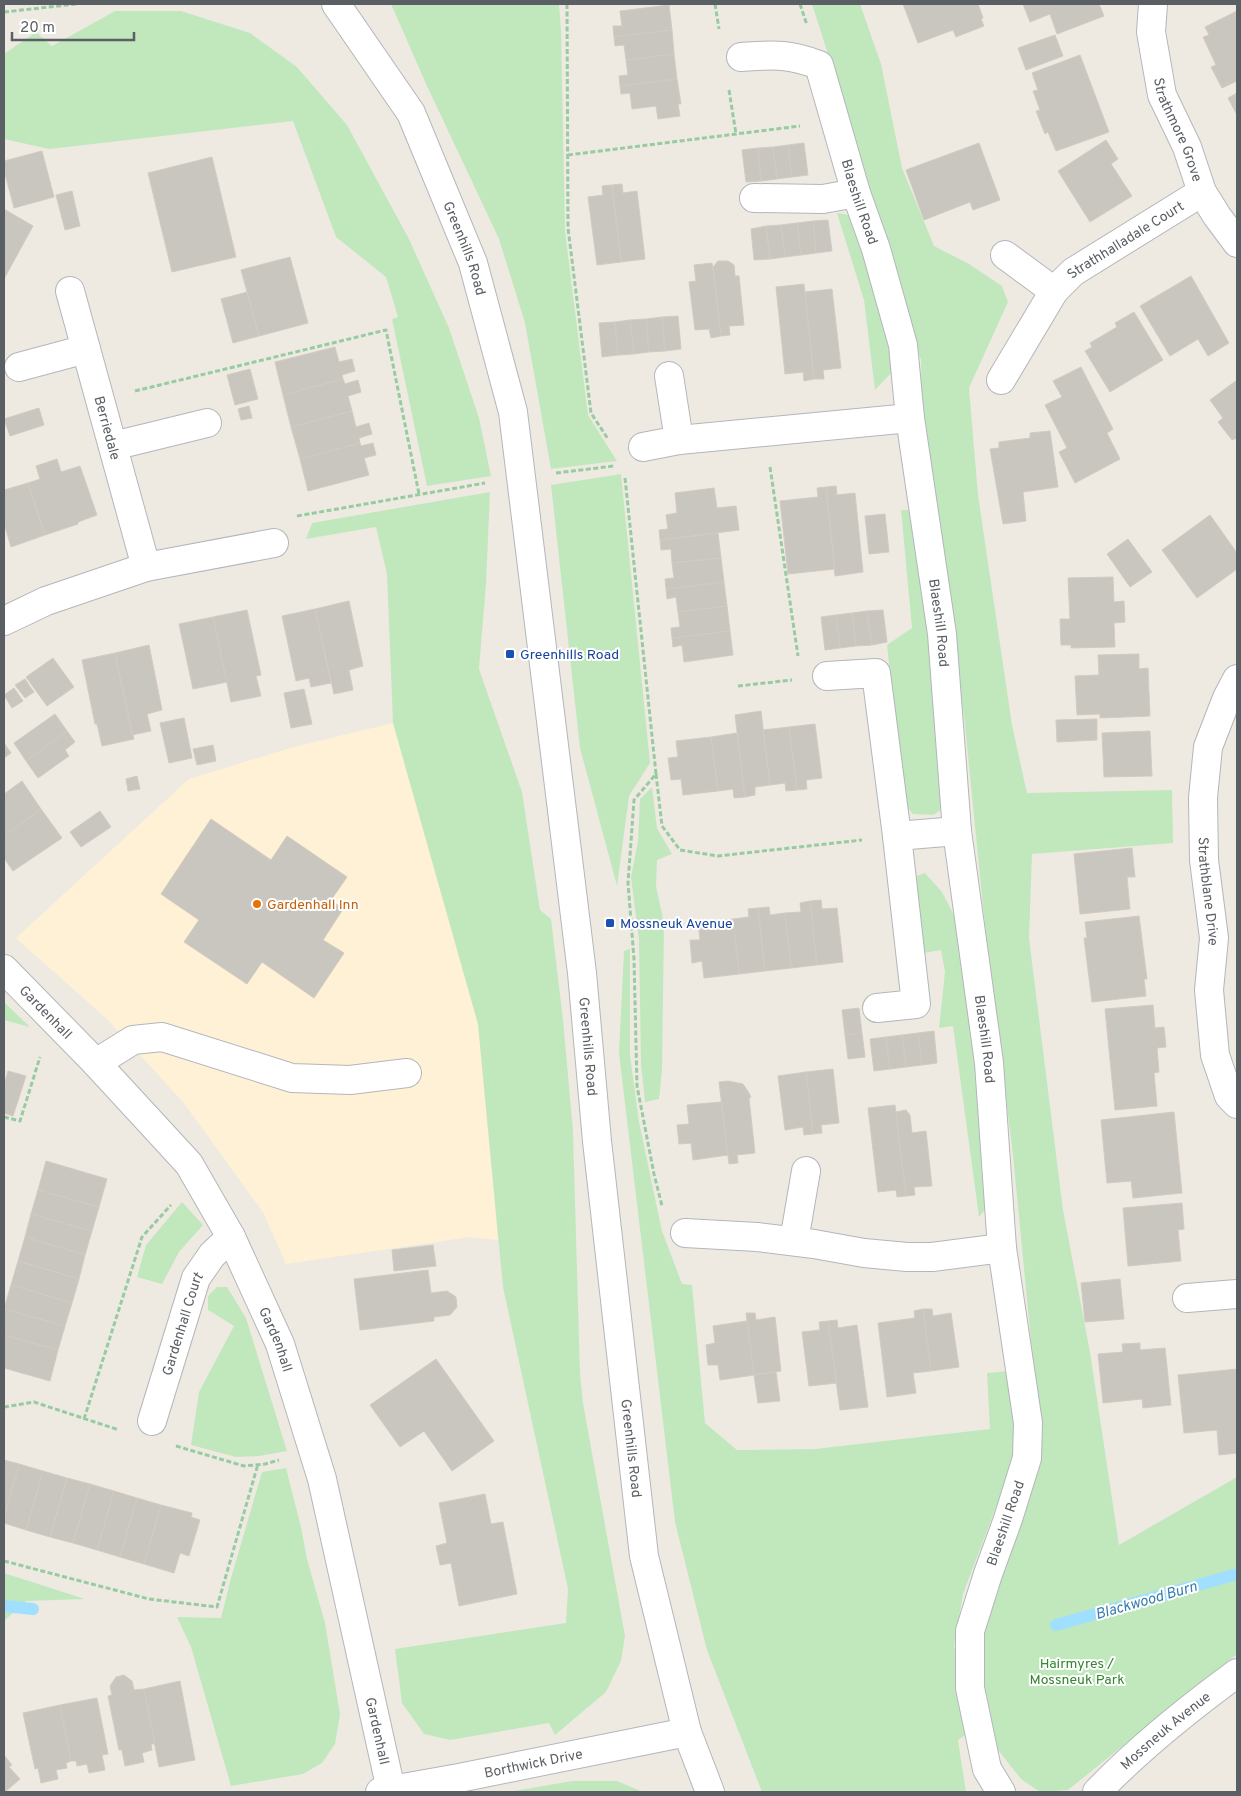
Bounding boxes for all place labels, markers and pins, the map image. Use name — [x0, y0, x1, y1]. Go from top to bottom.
place label: Greenhills Road — [520, 647, 619, 664]
marker: Greenhills Road — [504, 648, 516, 660]
place label: Gardenhall Inn — [267, 897, 359, 914]
marker: Gardenhall Inn — [251, 898, 263, 910]
place label: Mossneuk Avenue — [620, 916, 733, 933]
marker: Mossneuk Avenue — [604, 917, 616, 929]

